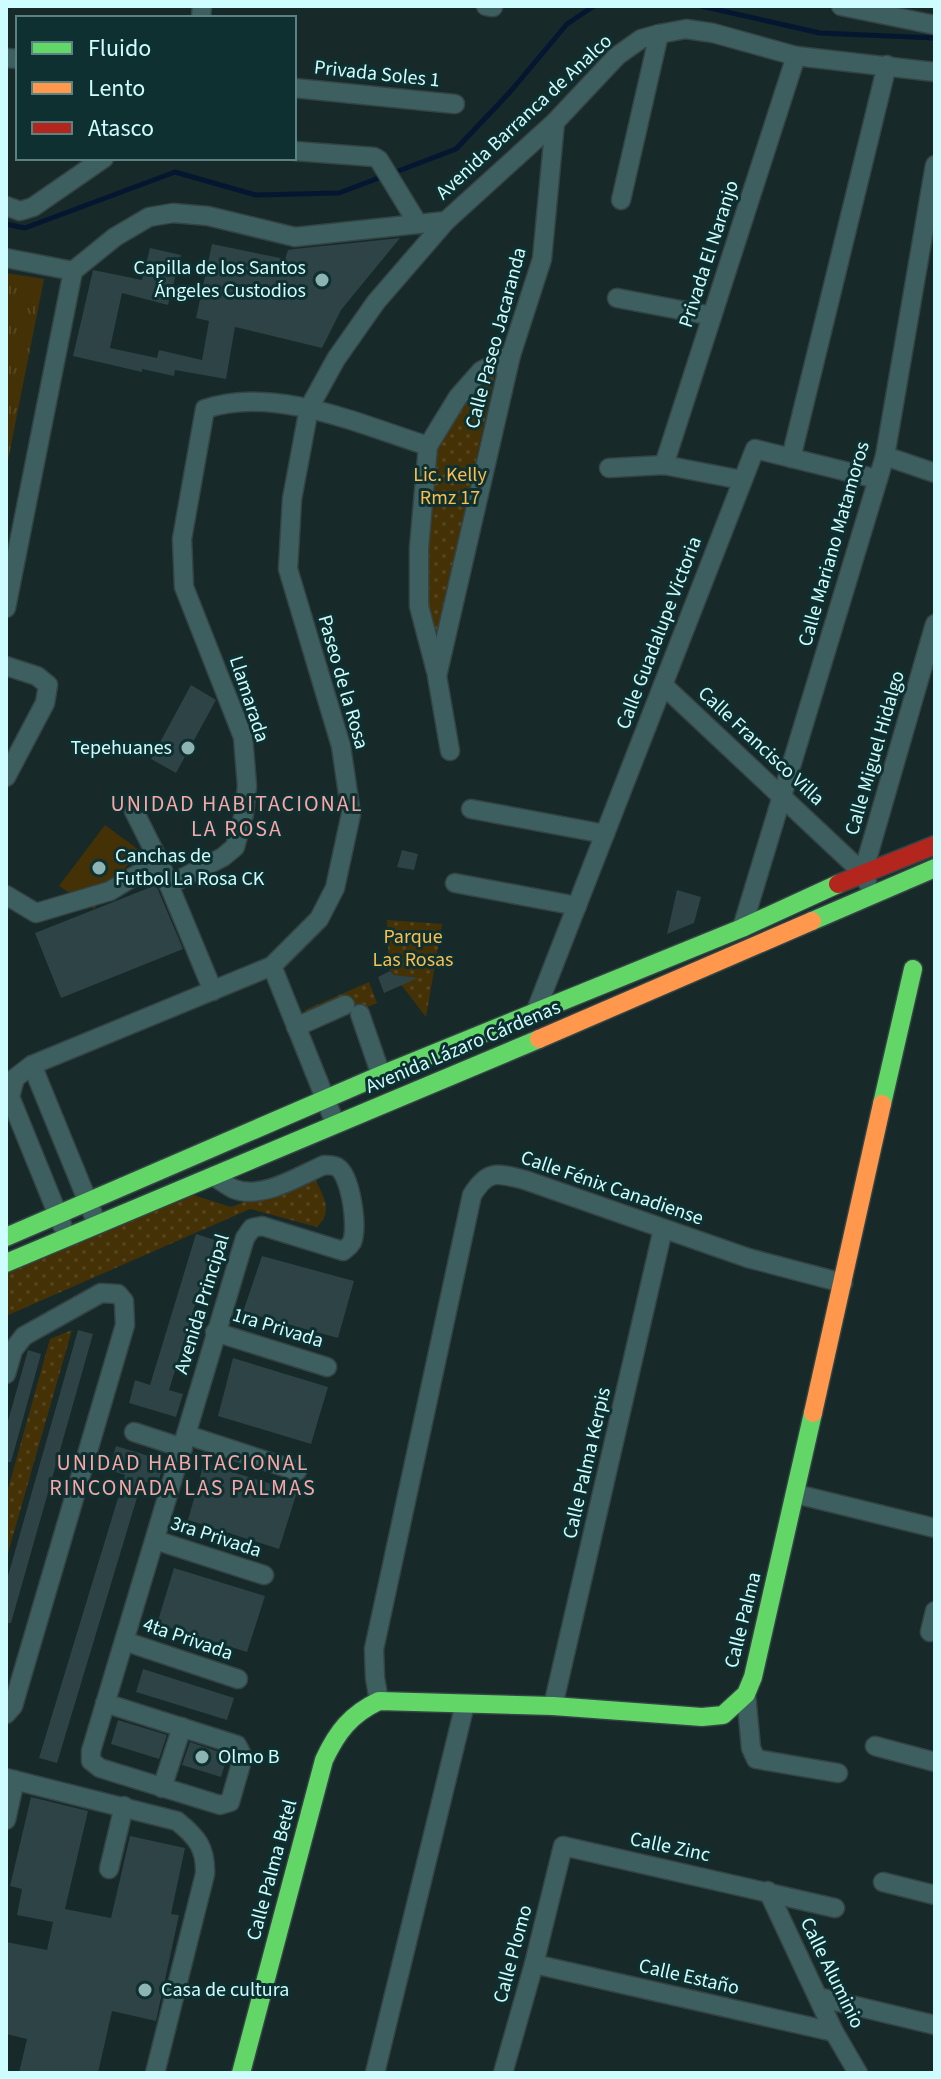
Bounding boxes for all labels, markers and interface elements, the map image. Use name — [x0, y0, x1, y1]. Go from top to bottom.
legend — [16, 16, 296, 160]
street label: Avenida Barranca de Analco — [430, 28, 618, 206]
text: Fluido — [88, 31, 151, 66]
street label: Privada Soles 1 — [313, 53, 441, 95]
text: Lento — [88, 71, 145, 106]
text: Atasco — [88, 111, 154, 146]
street label: Privada El Naranjo — [672, 177, 746, 331]
street label: Calle Paseo Jacaranda — [458, 244, 534, 432]
place label: Capilla de los Santos Ángeles Custodios — [134, 254, 306, 305]
marker: Capilla de los Santos Ángeles Custodios — [313, 271, 331, 289]
street label: Calle Mariano Matamoros — [791, 438, 877, 650]
park label: Lic. Kelly Rmz 17 — [413, 461, 487, 512]
street label: Calle Guadalupe Victoria — [609, 533, 709, 733]
street label: Paseo de la Rosa — [310, 612, 376, 752]
street label: Llamarada — [222, 652, 276, 746]
street label: Calle Miguel Hidalgo — [838, 667, 912, 839]
street label: Calle Francisco Villa — [691, 680, 831, 812]
place label: Tepehuanes — [71, 734, 172, 762]
marker: Tepehuanes — [179, 739, 197, 757]
district label: UNIDAD HABITACIONAL LA ROSA — [111, 788, 363, 845]
place label: Canchas de Futbol La Rosa CK — [115, 842, 265, 893]
marker: Canchas de Futbol La Rosa CK — [90, 859, 108, 877]
park label: Parque Las Rosas — [373, 923, 454, 974]
street label: Avenida Lázaro Cárdenas — [361, 993, 565, 1101]
street label: Calle Fénix Canadiense — [517, 1144, 707, 1232]
street label: Avenida Principal — [167, 1231, 237, 1377]
street label: 1ra Privada — [229, 1301, 327, 1355]
street label: Calle Palma Kerpis — [556, 1385, 618, 1541]
district label: UNIDAD HABITACIONAL RINCONADA LAS PALMAS — [49, 1447, 317, 1504]
street label: 3ra Privada — [167, 1509, 265, 1565]
street label: Calle Palma — [718, 1569, 768, 1671]
street label: 4ta Privada — [139, 1611, 237, 1667]
place label: Olmo B — [218, 1743, 280, 1771]
marker: Olmo B — [193, 1748, 211, 1766]
street label: Calle Palma Betel — [240, 1796, 304, 1944]
street label: Calle Zinc — [627, 1825, 713, 1869]
street label: Calle Plomo — [486, 1902, 540, 2006]
street label: Calle Aluminio — [793, 1913, 871, 2033]
street label: Calle Estaño — [636, 1952, 742, 2002]
place label: Casa de cultura — [161, 1976, 289, 2004]
marker: Casa de cultura — [136, 1981, 154, 1999]

